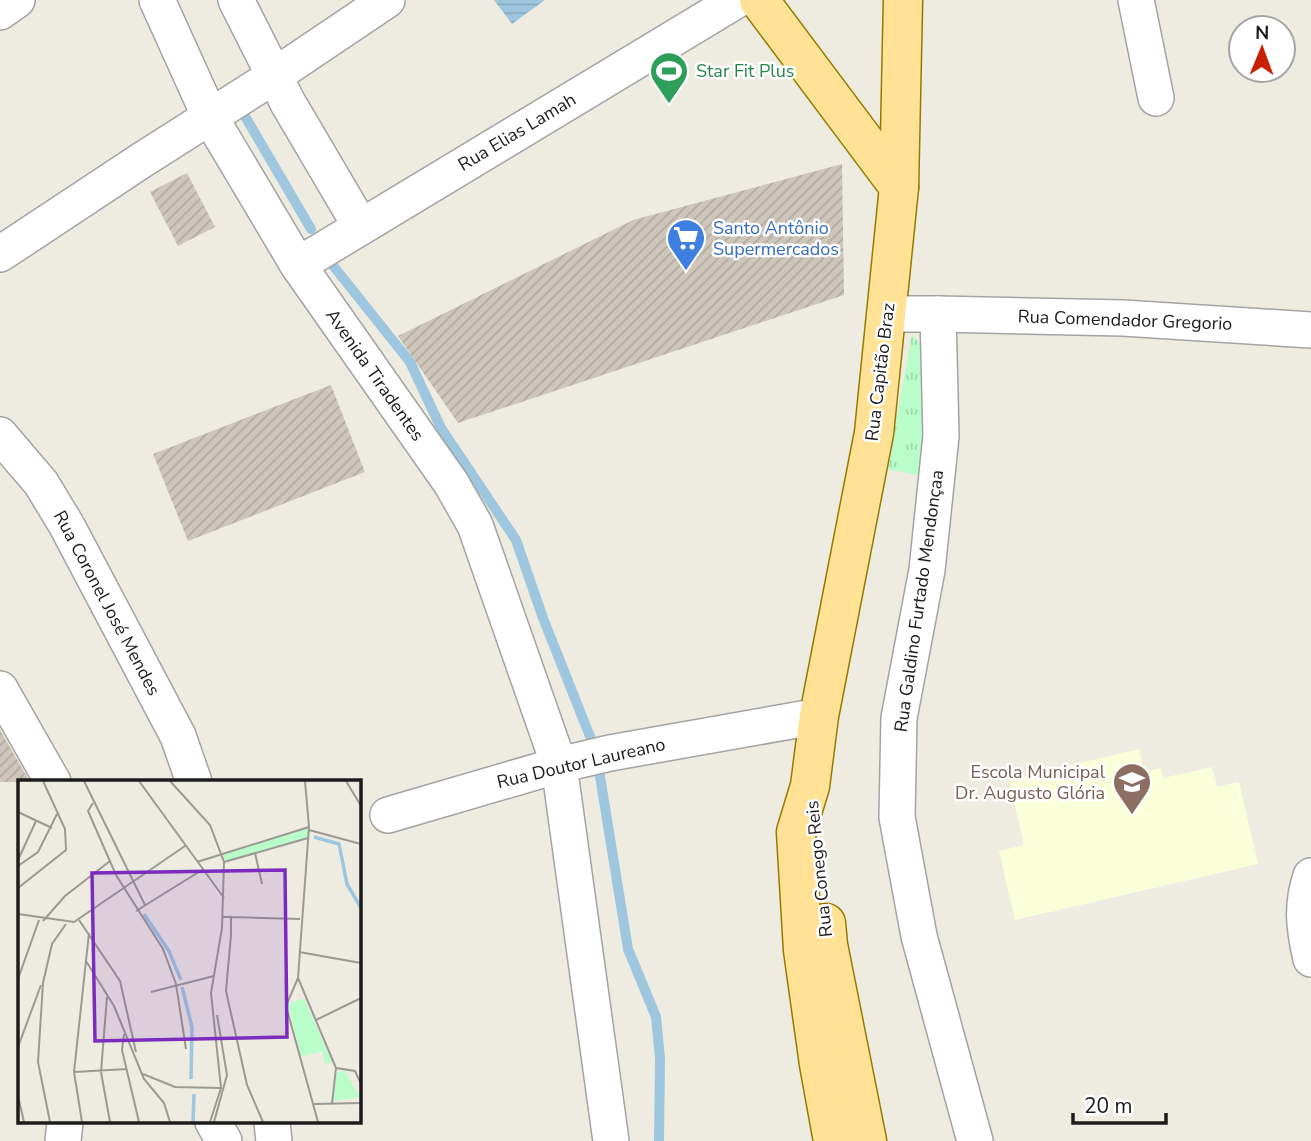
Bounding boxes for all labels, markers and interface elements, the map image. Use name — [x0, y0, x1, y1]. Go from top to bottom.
north arrow — [1227, 14, 1297, 84]
text: N — [1255, 20, 1270, 46]
sports icon: Star Fit Plus — [648, 50, 690, 105]
place label: Star Fit Plus — [696, 59, 794, 83]
street label: Rua Elias Lamah — [454, 87, 580, 177]
place label: Santo Antônio Supermercados — [713, 216, 839, 261]
supermarket icon: Santo Antônio Supermercados — [665, 217, 707, 272]
street label: Rua Capitão Braz — [860, 301, 900, 443]
street label: Avenida Tiradentes — [320, 304, 430, 446]
street label: Rua Comendador Gregorio — [1017, 304, 1233, 336]
street label: Rua Galdino Furtado Mendonçaa — [889, 468, 949, 734]
street label: Rua Coronel José Mendes — [48, 506, 166, 700]
street label: Rua Doutor Laureano — [494, 732, 668, 794]
place label: Escola Municipal Dr. Augusto Glória — [955, 760, 1106, 805]
school or university icon: Escola Municipal Dr. Augusto Glória — [1111, 761, 1153, 816]
inset map — [18, 780, 360, 1124]
street label: Rua Conego Reis — [800, 800, 838, 938]
scale bar — [1073, 1082, 1166, 1126]
text: 20 m — [1084, 1092, 1133, 1120]

